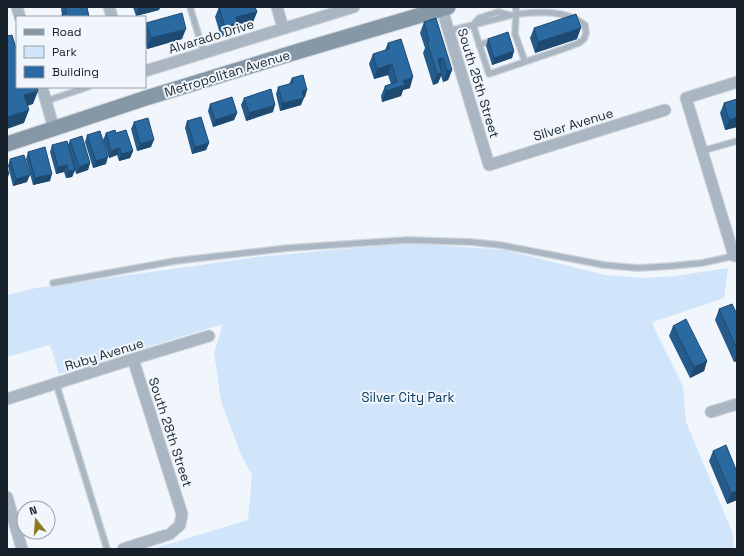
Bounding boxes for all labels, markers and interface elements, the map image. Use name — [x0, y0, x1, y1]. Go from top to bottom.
street label: Alvarado Drive — [166, 15, 256, 58]
legend — [16, 16, 146, 88]
text: Road — [52, 24, 81, 40]
street label: South 25th Street — [454, 26, 503, 140]
text: Park — [52, 44, 77, 60]
street label: Metropolitan Avenue — [162, 46, 292, 101]
text: Building — [52, 64, 99, 80]
street label: Silver Avenue — [531, 104, 615, 145]
street label: Ruby Avenue — [63, 334, 146, 375]
street label: South 28th Street — [145, 375, 196, 489]
park label: Silver City Park — [362, 389, 454, 406]
north arrow — [16, 500, 56, 540]
text: N — [28, 503, 39, 518]

